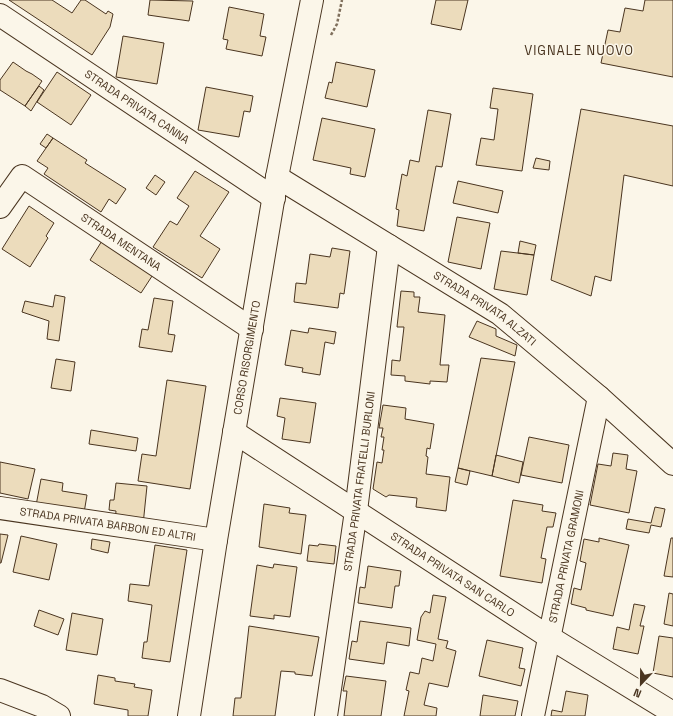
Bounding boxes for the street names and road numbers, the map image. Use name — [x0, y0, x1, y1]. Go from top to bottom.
street label: STRADA PRIVATA CANNA — [82, 67, 192, 147]
street label: STRADA MENTANA — [78, 210, 164, 274]
street label: STRADA PRIVATA ALZATI — [431, 268, 539, 348]
street label: CORSO RISORGIMENTO — [230, 300, 263, 416]
street label: STRADA PRIVATA FRATELLI BURLONI — [340, 391, 378, 572]
street label: STRADA PRIVATA GRAMONI — [545, 489, 587, 624]
street label: STRADA PRIVATA BARBON ED ALTRI — [19, 504, 197, 544]
street label: STRADA PRIVATA SAN CARLO — [388, 529, 517, 620]

